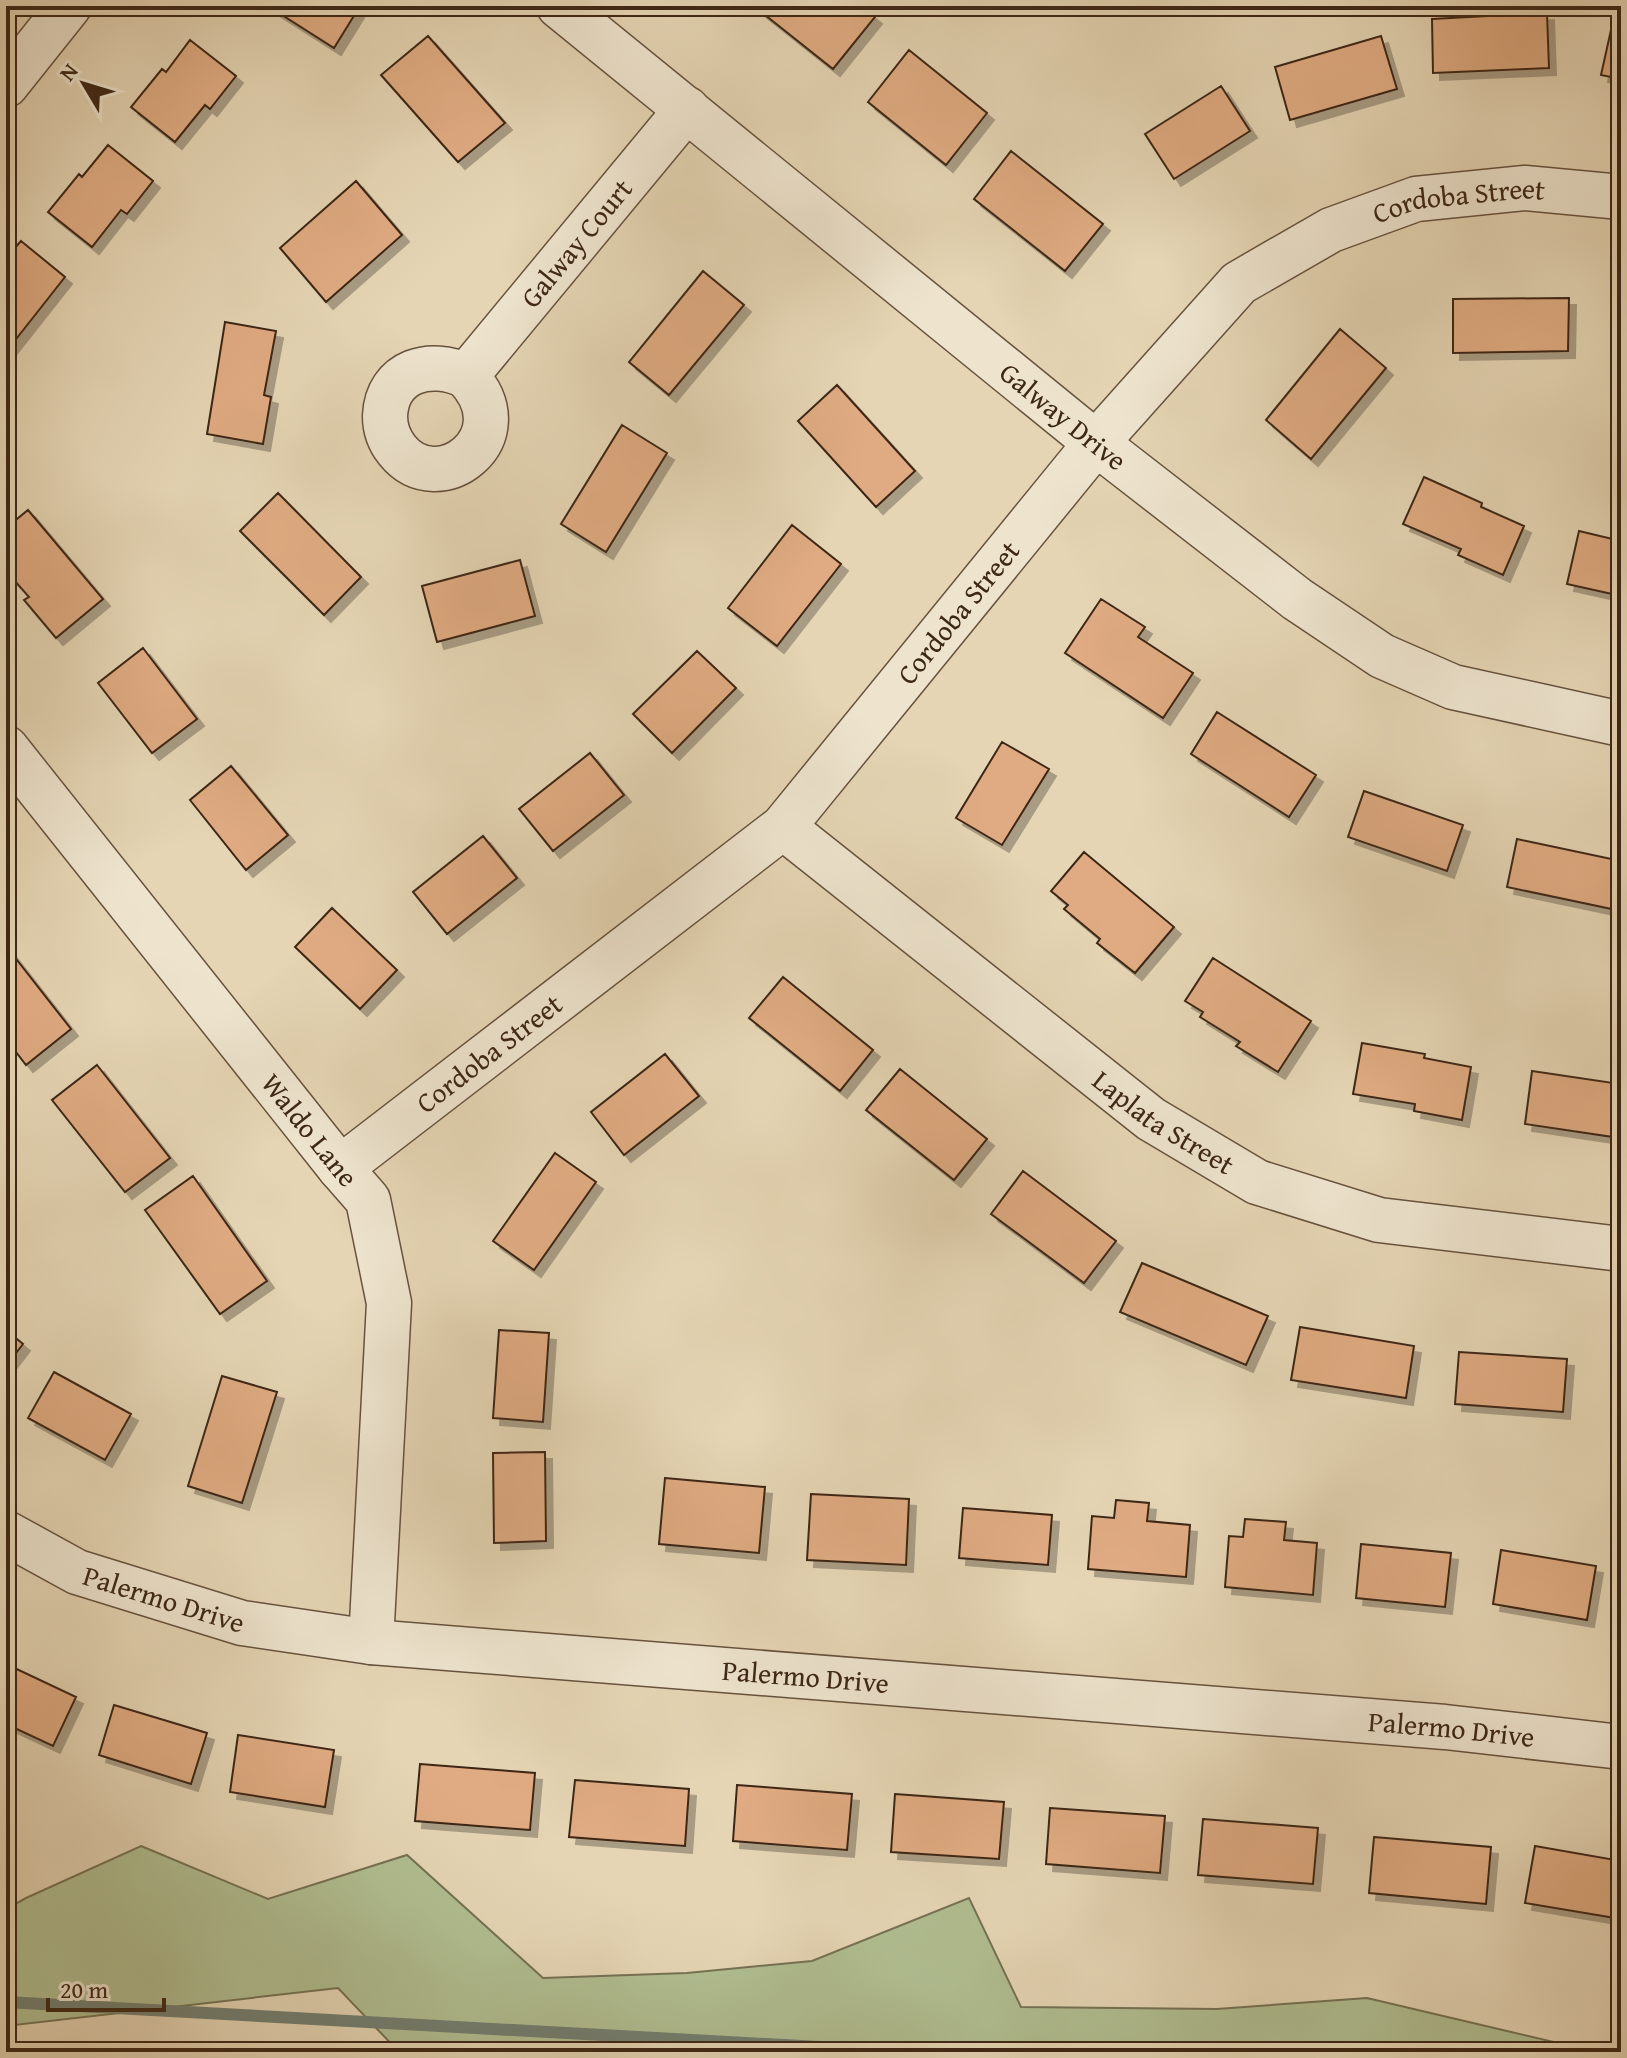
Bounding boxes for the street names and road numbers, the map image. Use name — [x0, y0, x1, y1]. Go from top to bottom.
street label: Cordoba Street — [1366, 167, 1547, 233]
street label: Galway Court — [510, 169, 641, 316]
street label: Galway Drive — [991, 352, 1136, 480]
street label: Cordoba Street — [886, 531, 1029, 693]
street label: Cordoba Street — [407, 983, 571, 1122]
street label: Laplata Street — [1084, 1059, 1243, 1184]
street label: Waldo Lane — [252, 1064, 368, 1195]
street label: Palermo Drive — [78, 1554, 250, 1643]
street label: Palermo Drive — [721, 1649, 890, 1703]
street label: Palermo Drive — [1367, 1700, 1537, 1757]

